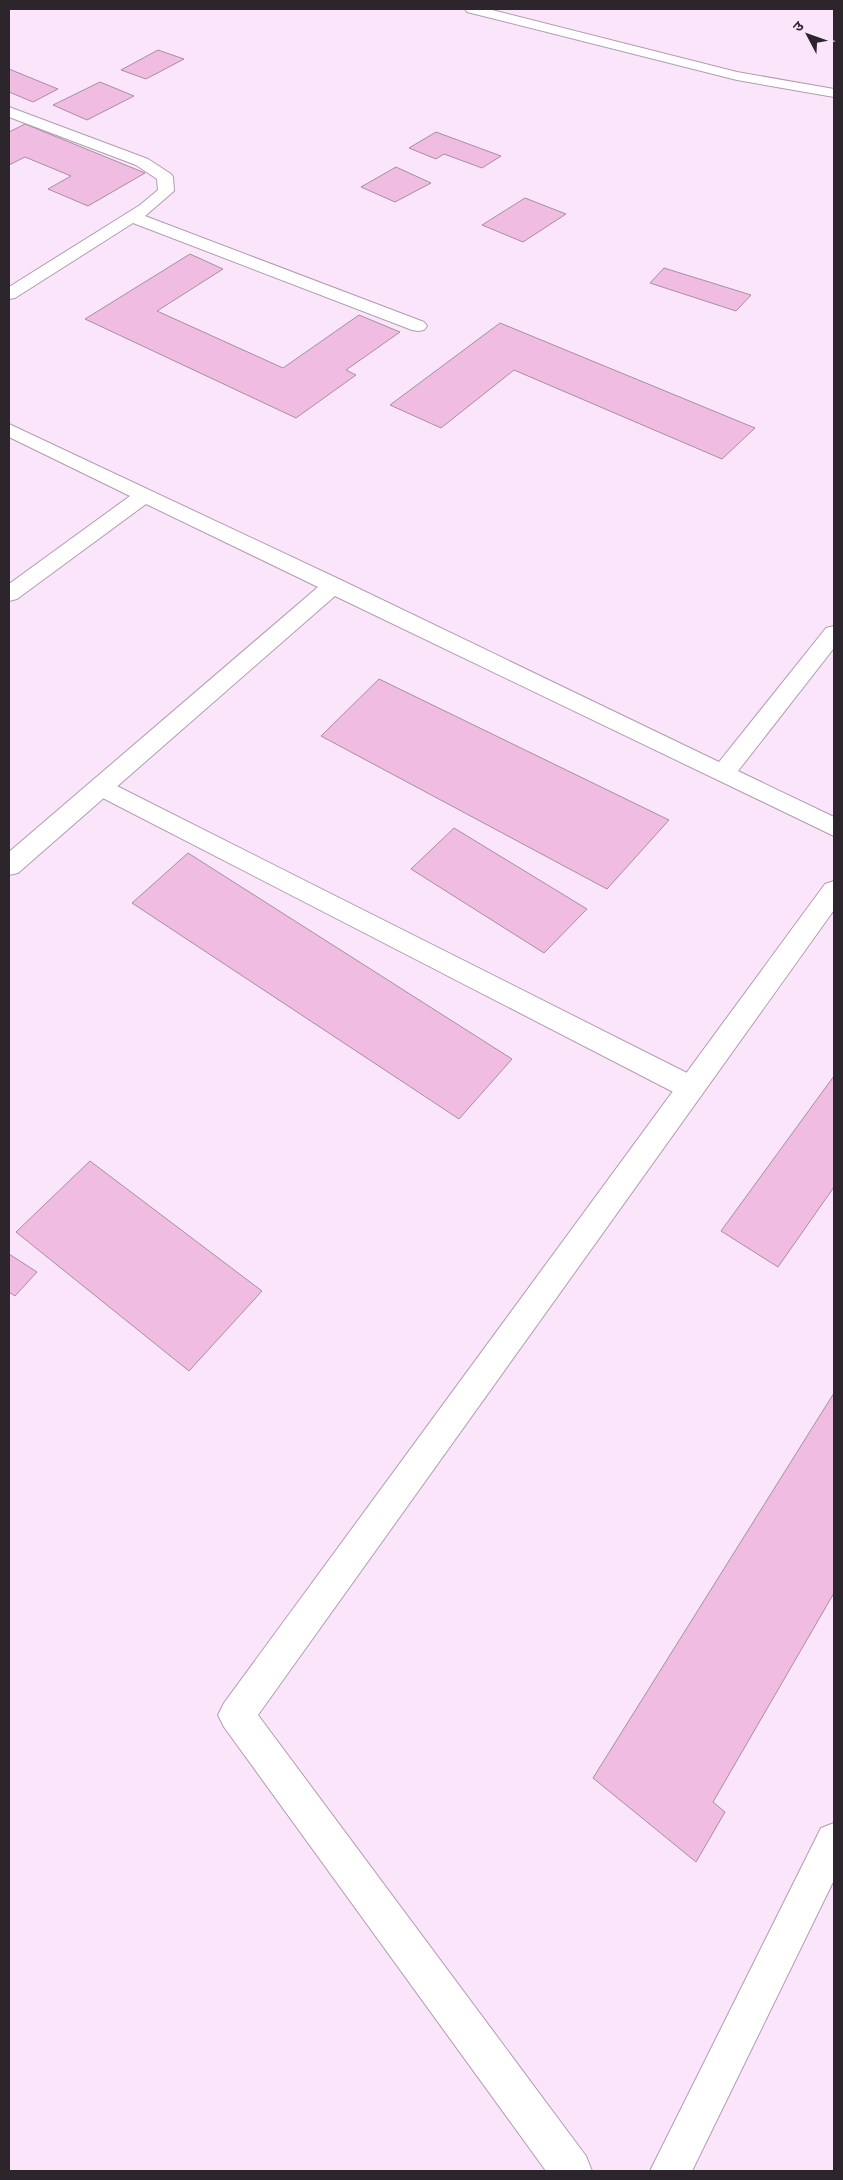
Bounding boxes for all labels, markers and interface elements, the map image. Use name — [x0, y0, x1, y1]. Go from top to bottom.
north arrow — [783, 10, 833, 60]
text: उ — [789, 18, 808, 35]

